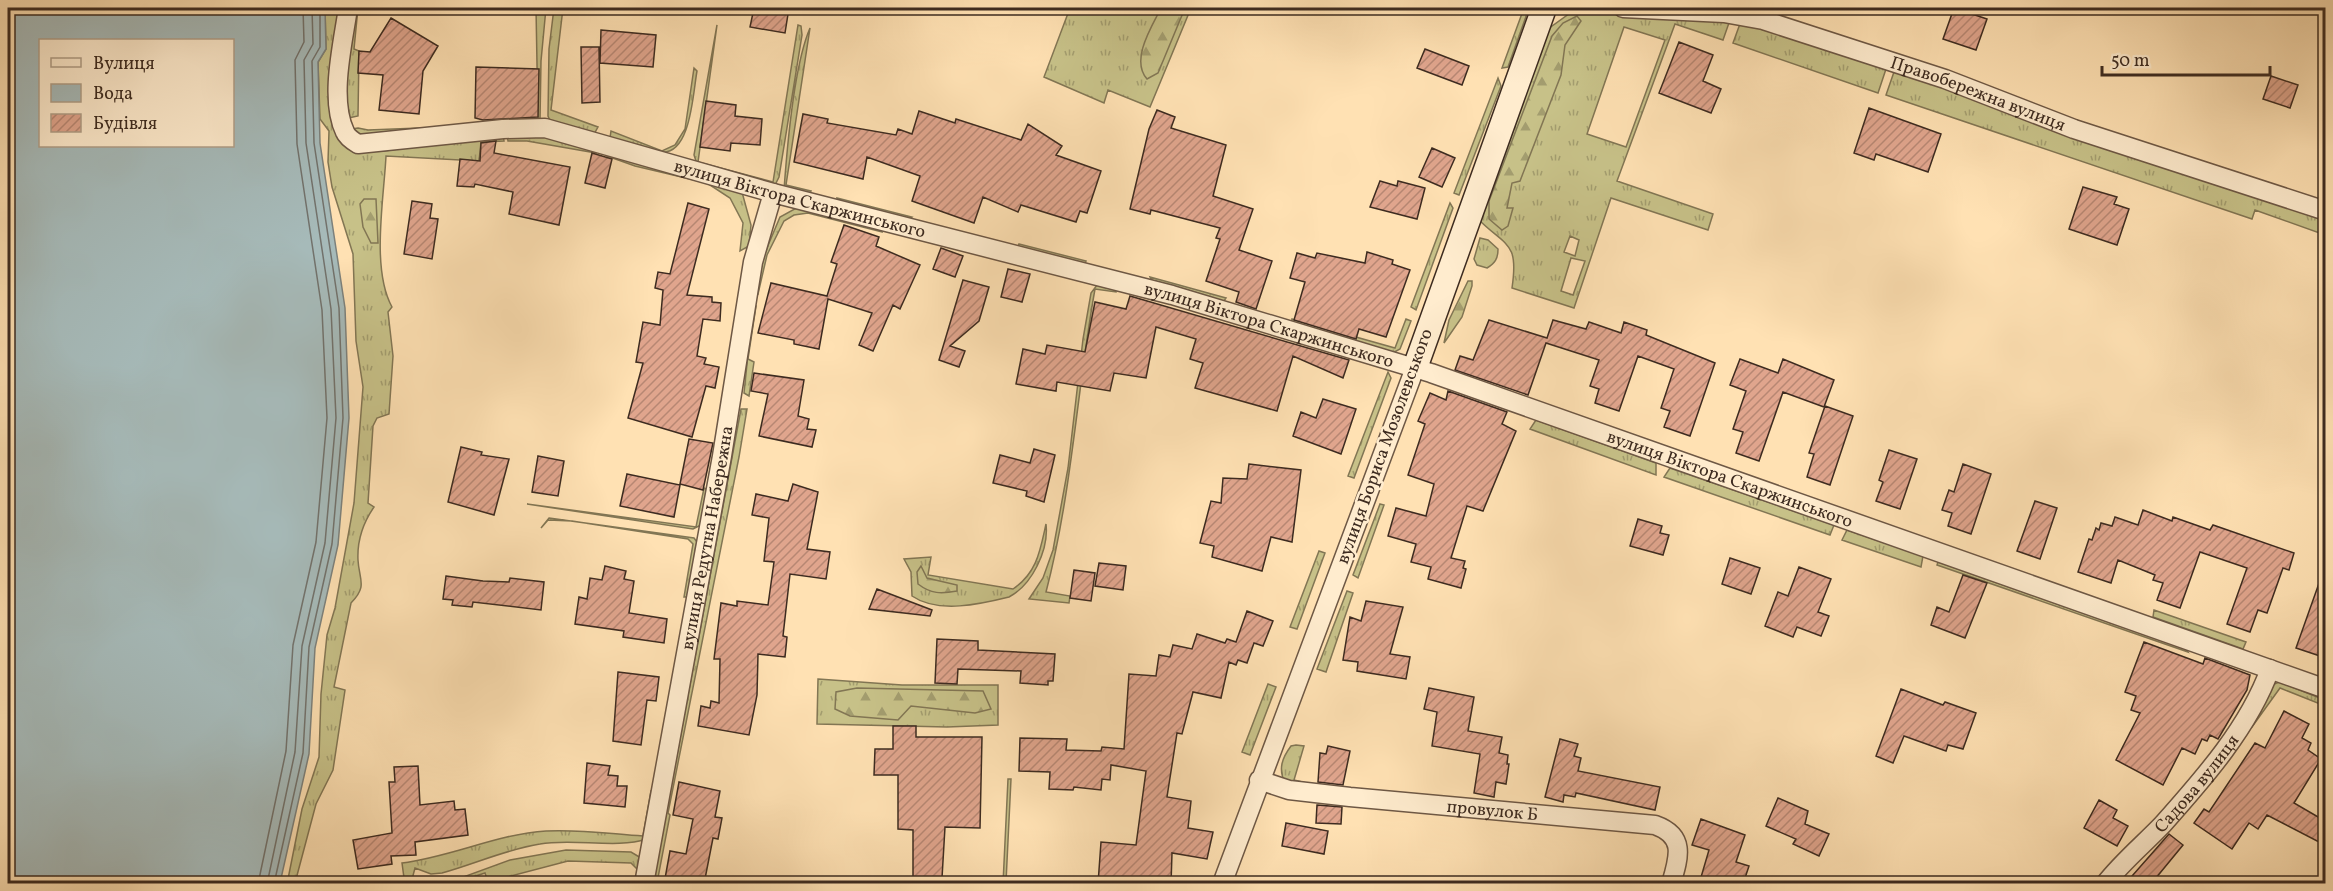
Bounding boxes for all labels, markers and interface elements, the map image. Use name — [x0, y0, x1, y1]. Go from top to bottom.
legend — [39, 39, 234, 147]
scale bar — [2102, 39, 2270, 77]
text: 50 m — [2111, 49, 2150, 74]
street label: Правобережна вулиця — [1887, 51, 2069, 138]
text: Вулиця — [93, 52, 155, 77]
text: Вода — [93, 82, 133, 107]
text: Будівля — [93, 112, 157, 137]
street label: вулиця Віктора Скаржинського — [671, 154, 928, 245]
street label: вулиця Віктора Скаржинського — [1141, 277, 1397, 375]
street label: вулиця Бориса Мозолевського — [1331, 325, 1440, 568]
street label: вулиця Редутна Набережна — [676, 424, 741, 652]
street label: вулиця Віктора Скаржинського — [1603, 425, 1856, 535]
street label: Садова вулиця — [2149, 730, 2246, 840]
street label: провулок Б — [1445, 795, 1539, 828]

